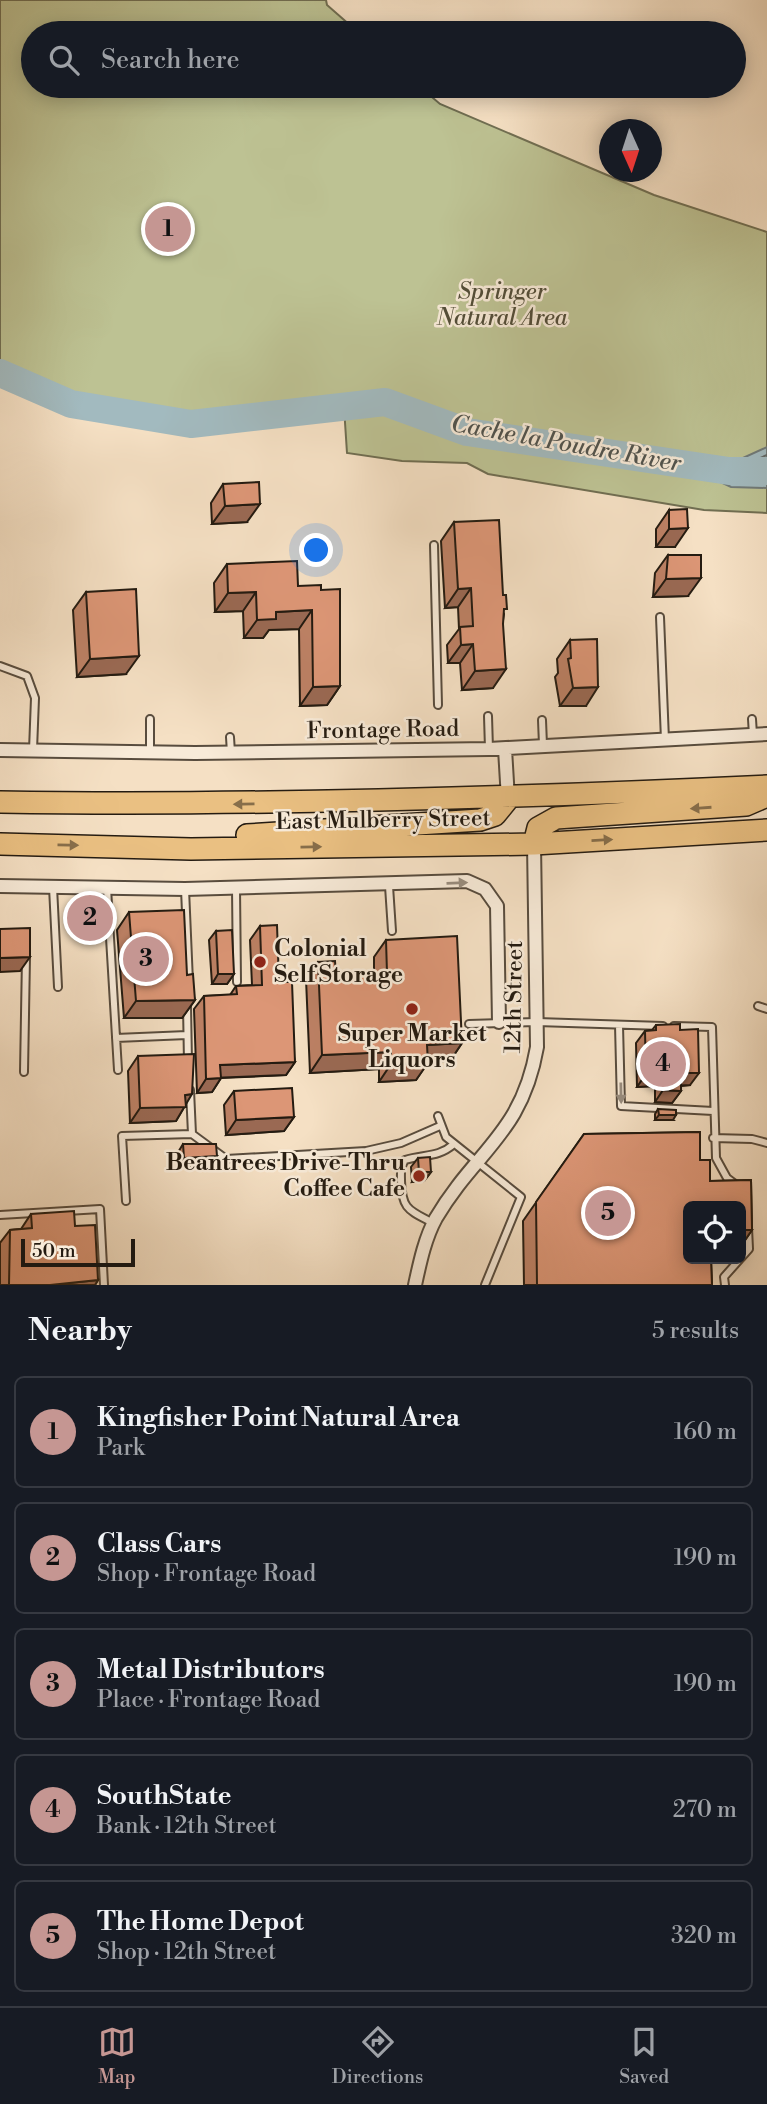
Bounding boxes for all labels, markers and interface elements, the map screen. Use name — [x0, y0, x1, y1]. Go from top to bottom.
search box — [21, 21, 746, 98]
icon: search — [45, 41, 83, 79]
text: Search here — [101, 44, 240, 76]
north arrow — [599, 119, 662, 182]
pin: 1 — [145, 203, 191, 255]
park label: Springer Natural Area — [436, 278, 568, 332]
water label: Cache la Poudre River — [449, 409, 684, 479]
your location — [299, 533, 333, 567]
street label: Frontage Road — [306, 715, 460, 745]
one-way arrow — [232, 798, 254, 810]
one-way arrow — [689, 803, 711, 814]
street label: East Mulberry Street — [275, 804, 491, 836]
one-way arrow — [591, 834, 613, 845]
one-way arrow — [57, 839, 79, 851]
one-way arrow — [300, 841, 322, 853]
one-way arrow — [446, 877, 468, 888]
pin: 2 — [67, 892, 113, 944]
pin: 3 — [123, 933, 169, 985]
place label: Colonial Self Storage — [274, 935, 403, 989]
street label: 12th Street — [499, 940, 529, 1054]
marker: Colonial Self Storage — [252, 954, 268, 970]
marker: Super Market Liquors — [404, 1001, 420, 1017]
place label: Super Market Liquors — [338, 1020, 487, 1074]
pin: 4 — [640, 1038, 686, 1090]
one-way arrow — [615, 1082, 626, 1104]
place label: Beantrees Drive-Thru Coffee Cafe — [166, 1149, 405, 1203]
marker: Beantrees Drive-Thru Coffee Cafe — [411, 1168, 427, 1184]
pin: 5 — [585, 1187, 631, 1239]
map controls — [683, 1201, 746, 1264]
button: locate — [683, 1201, 746, 1264]
scale bar — [21, 1236, 135, 1268]
text: 50 m — [32, 1239, 76, 1263]
text: Nearby — [28, 1312, 132, 1350]
text: 5 results — [652, 1317, 739, 1345]
text: Kingfisher Point Natural Area — [97, 1402, 460, 1434]
text: 1 — [47, 1418, 59, 1446]
text: 160 m — [674, 1418, 737, 1446]
text: Park — [97, 1434, 145, 1462]
text: Class Cars — [97, 1528, 221, 1560]
text: 2 — [46, 1544, 60, 1572]
text: 190 m — [674, 1544, 737, 1572]
text: Shop · Frontage Road — [97, 1560, 316, 1588]
text: Metal Distributors — [97, 1654, 325, 1686]
text: 3 — [46, 1670, 60, 1698]
text: 190 m — [674, 1670, 737, 1698]
text: Place · Frontage Road — [97, 1686, 320, 1714]
text: SouthState — [97, 1780, 231, 1812]
text: 4 — [45, 1796, 61, 1824]
text: 270 m — [673, 1796, 737, 1824]
text: Bank · 12th Street — [97, 1812, 277, 1840]
text: The Home Depot — [97, 1906, 304, 1938]
text: 5 — [46, 1922, 60, 1950]
text: 320 m — [671, 1922, 737, 1950]
text: Shop · 12th Street — [97, 1938, 276, 1966]
tab: Map — [98, 2023, 136, 2089]
tab: Directions — [332, 2023, 423, 2089]
tab: Saved — [619, 2023, 669, 2089]

